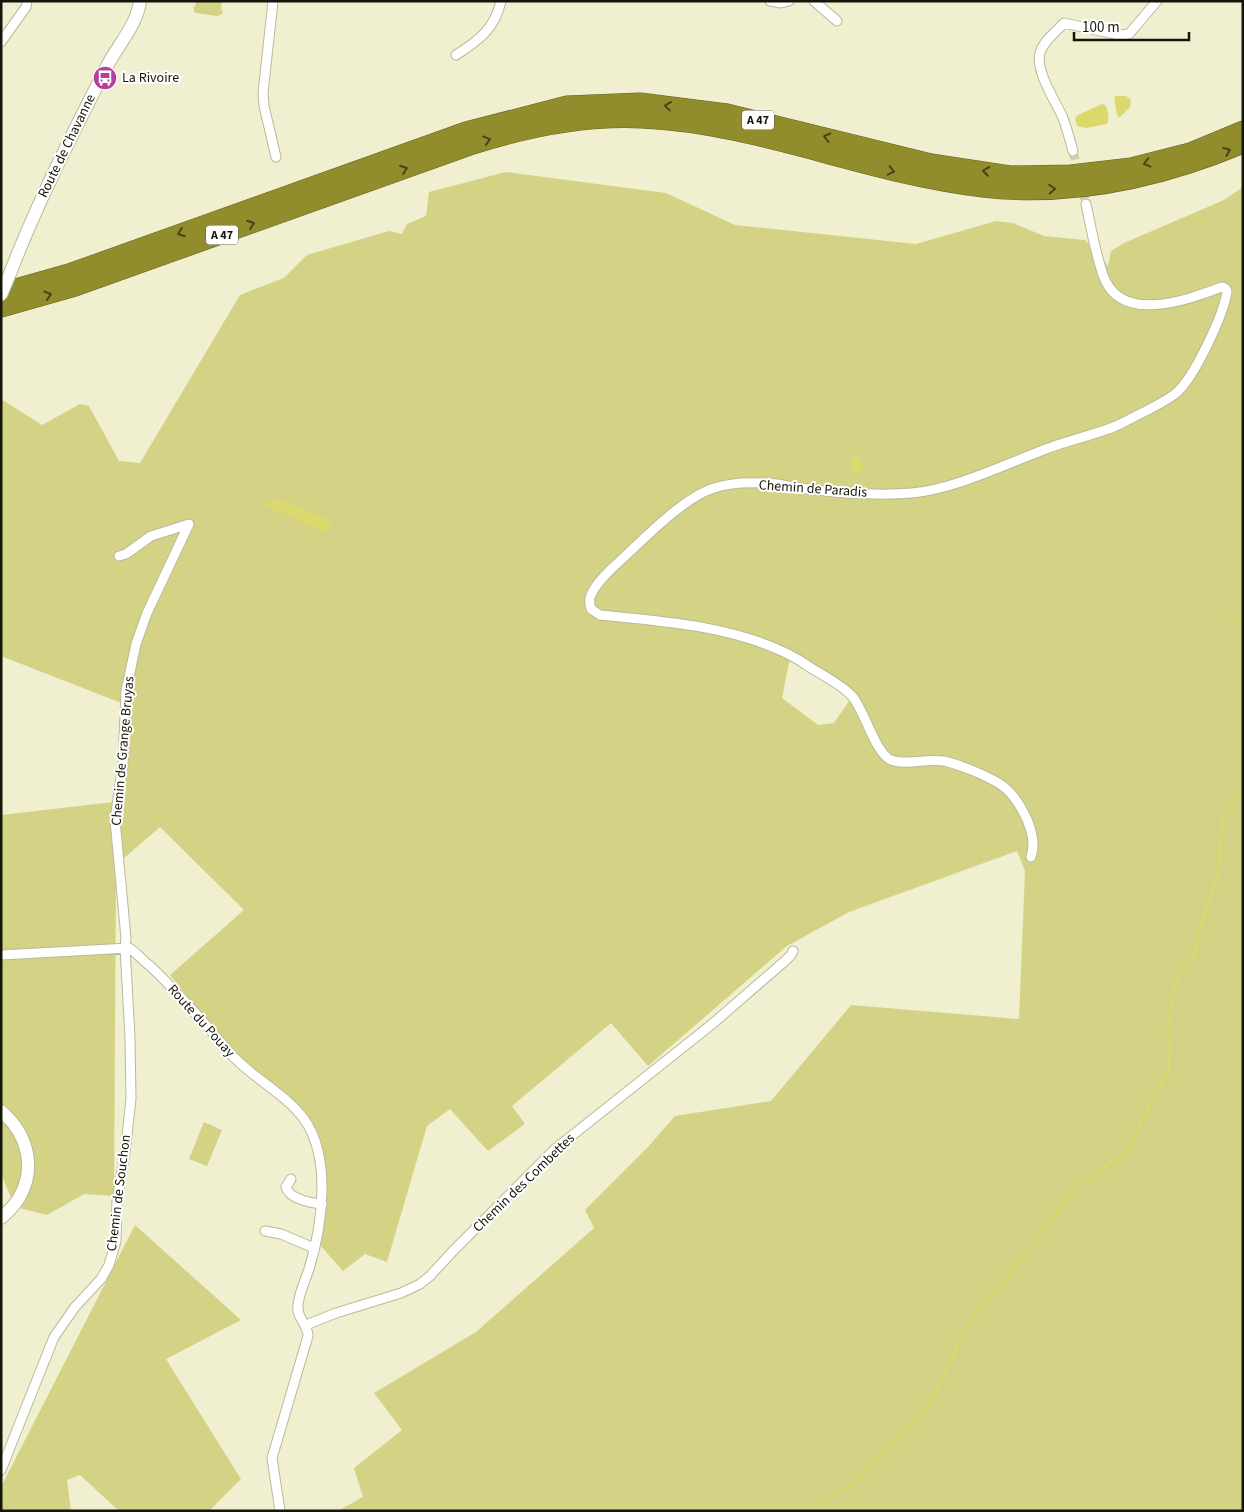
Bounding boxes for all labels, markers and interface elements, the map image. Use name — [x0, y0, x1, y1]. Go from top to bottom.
scale bar — [1074, 10, 1189, 42]
text: 100 m — [1082, 17, 1120, 38]
bus stop icon: La Rivoire — [92, 65, 118, 91]
place label: La Rivoire — [122, 68, 179, 88]
street label: Route de Chavanne — [33, 91, 101, 201]
one-way arrow — [664, 101, 672, 112]
road number: A 47 — [742, 110, 774, 130]
one-way arrow — [823, 132, 832, 143]
one-way arrow — [482, 136, 491, 146]
one-way arrow — [1222, 146, 1231, 157]
one-way arrow — [1143, 157, 1152, 168]
one-way arrow — [399, 165, 408, 175]
one-way arrow — [887, 165, 896, 176]
one-way arrow — [982, 167, 990, 177]
one-way arrow — [1048, 184, 1056, 195]
one-way arrow — [246, 220, 255, 230]
road number: A 47 — [206, 226, 238, 244]
one-way arrow — [178, 227, 186, 237]
one-way arrow — [44, 291, 52, 301]
street label: Chemin de Paradis — [758, 475, 868, 503]
street label: Chemin de Grange Bruyas — [107, 675, 140, 827]
street label: Route du Pouay — [163, 980, 239, 1062]
street label: Chemin des Combettes — [469, 1129, 580, 1237]
street label: Chemin de Souchon — [102, 1133, 136, 1253]

